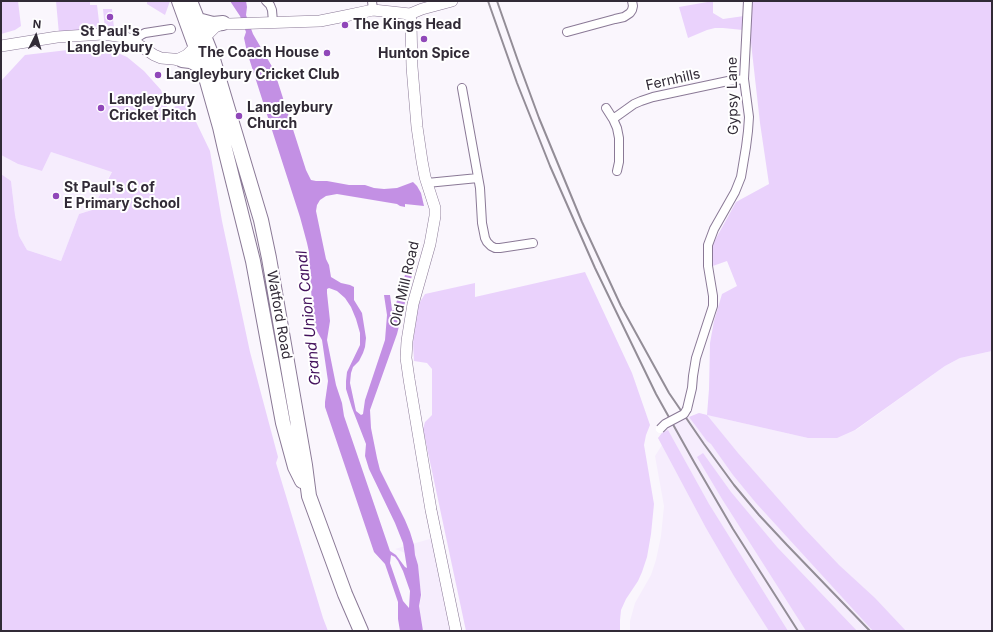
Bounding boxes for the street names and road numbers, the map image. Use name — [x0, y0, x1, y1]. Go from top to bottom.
street label: Gypsy Lane — [724, 57, 742, 135]
street label: Fernhills — [644, 66, 702, 94]
street label: Old Mill Road — [387, 240, 423, 328]
street label: Watford Road — [263, 269, 295, 361]

